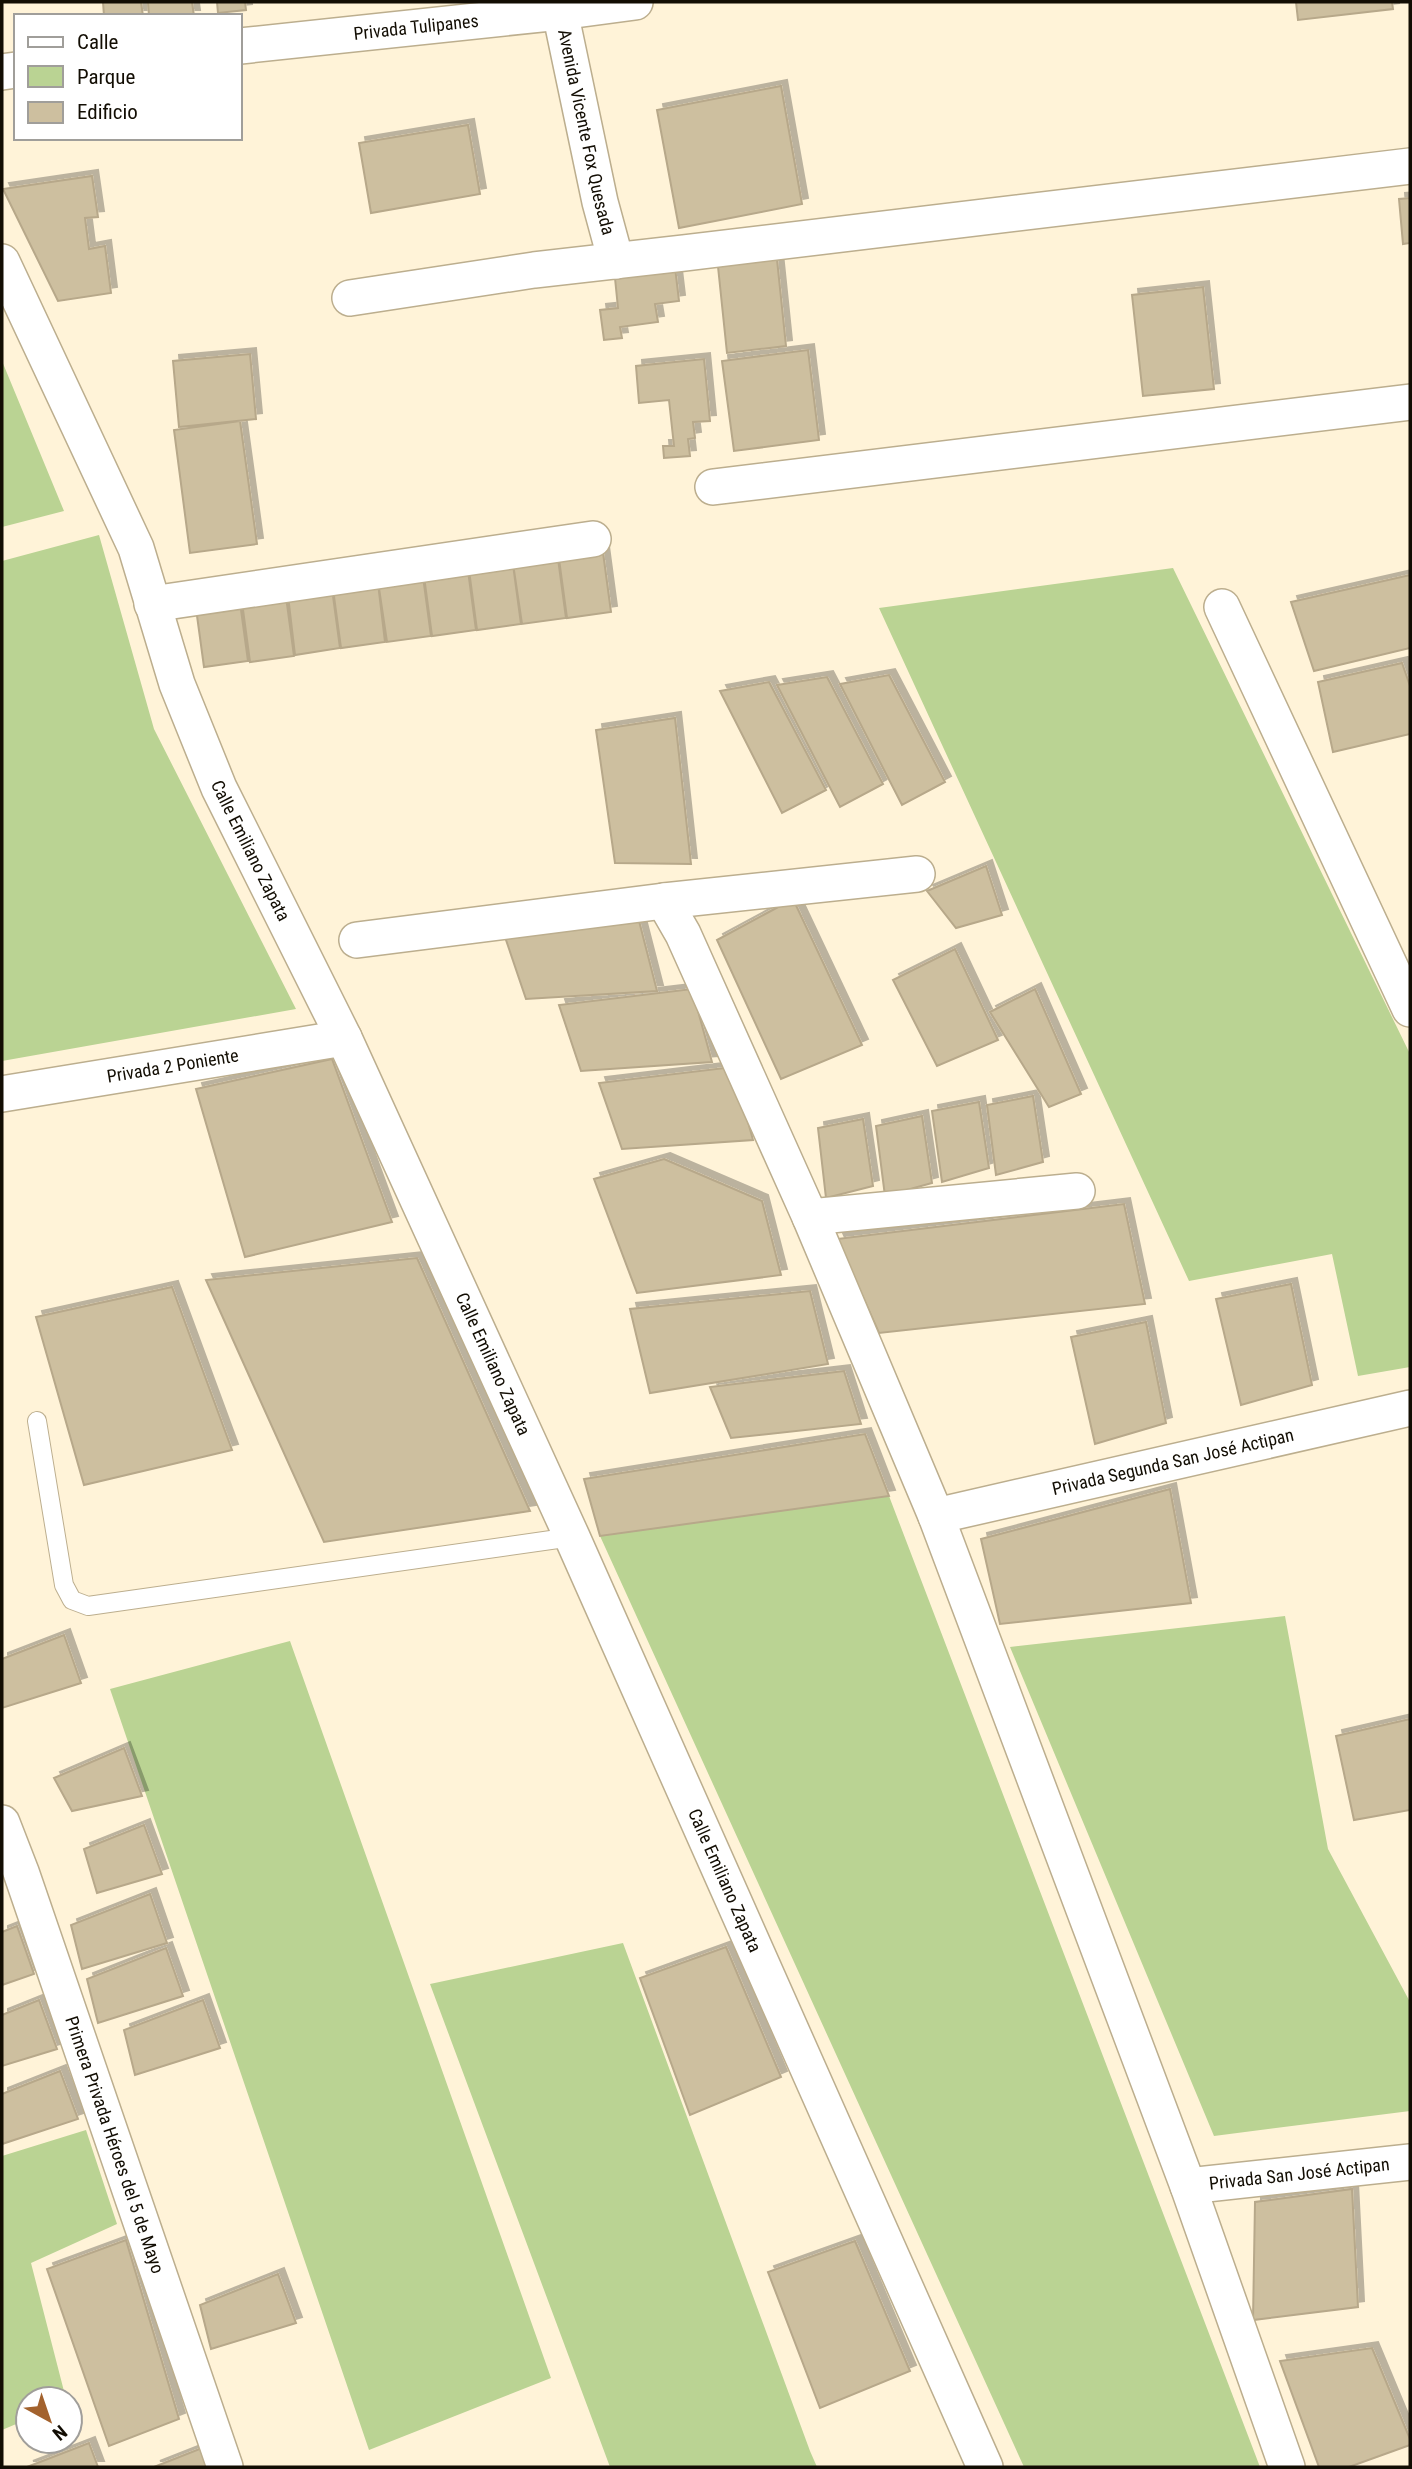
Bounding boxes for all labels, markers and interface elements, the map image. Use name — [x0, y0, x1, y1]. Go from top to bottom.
street label: Privada Tulipanes — [352, 10, 480, 44]
legend — [14, 14, 242, 140]
street label: Avenida Vicente Fox Quesada — [554, 27, 619, 237]
text: Calle — [77, 30, 119, 54]
text: Parque — [77, 65, 135, 89]
text: Edificio — [77, 100, 138, 124]
street label: Calle Emiliano Zapata — [207, 777, 295, 924]
street label: Privada 2 Poniente — [105, 1044, 240, 1087]
street label: Calle Emiliano Zapata — [452, 1289, 535, 1439]
street label: Privada Segunda San José Actipan — [1050, 1424, 1296, 1499]
street label: Calle Emiliano Zapata — [684, 1805, 766, 1955]
street label: Primera Privada Héroes del 5 de Mayo — [61, 2013, 169, 2276]
street label: Privada San José Actipan — [1208, 2153, 1391, 2194]
north arrow — [14, 2385, 84, 2455]
text: N — [48, 2420, 71, 2445]

